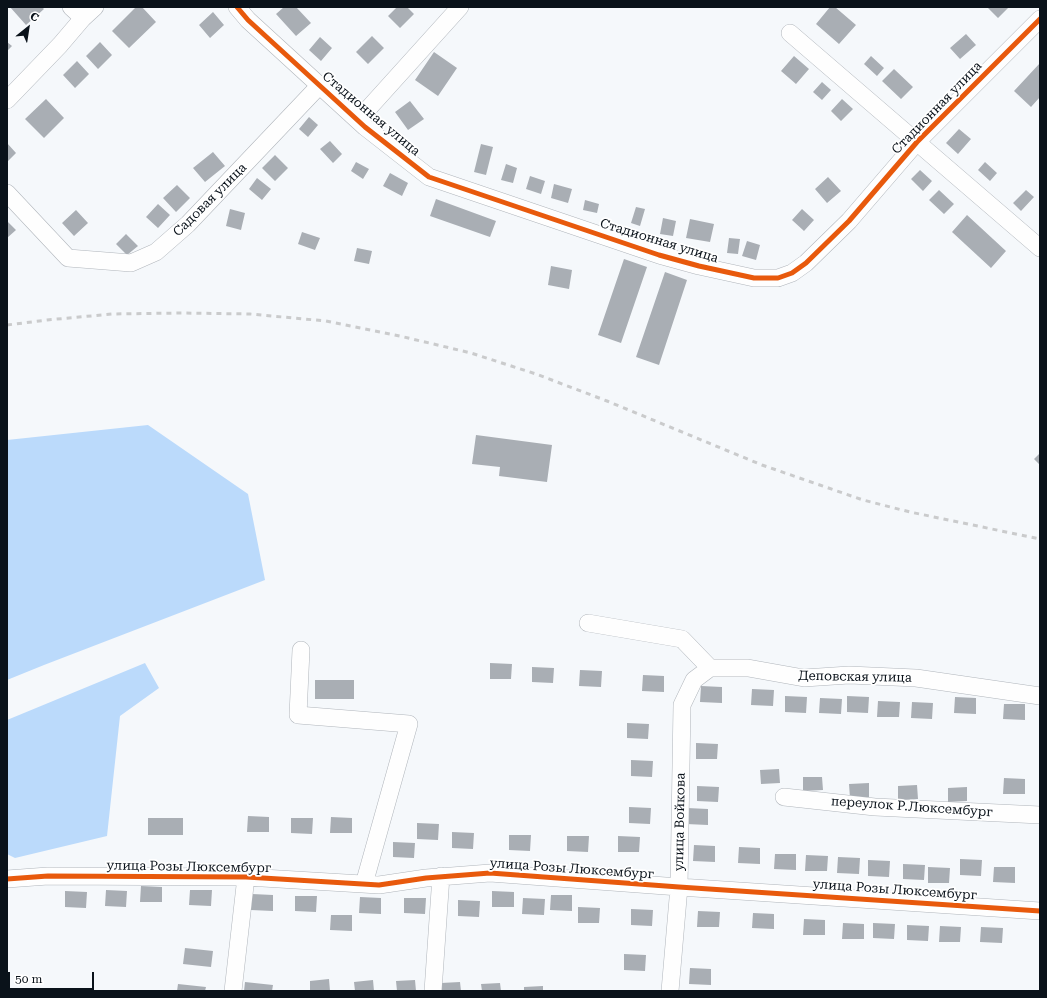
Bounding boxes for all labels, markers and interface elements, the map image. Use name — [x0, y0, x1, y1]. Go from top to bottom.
north arrow — [8, 8, 48, 48]
text: С — [28, 10, 41, 25]
street label: Стадионная улица — [889, 58, 985, 158]
street label: Стадионная улица — [319, 69, 423, 159]
street label: Садовая улица — [170, 160, 250, 240]
street label: Стадионная улица — [598, 216, 720, 266]
street label: Деповская улица — [798, 668, 912, 686]
street label: улица Войкова — [671, 773, 689, 871]
street label: переулок Р.Люксембург — [831, 794, 993, 820]
street label: улица Розы Люксембург — [489, 855, 655, 883]
street label: улица Розы Люксембург — [107, 858, 271, 876]
street label: улица Розы Люксембург — [812, 876, 978, 904]
scale bar — [10, 964, 96, 990]
text: 50 m — [15, 972, 42, 986]

